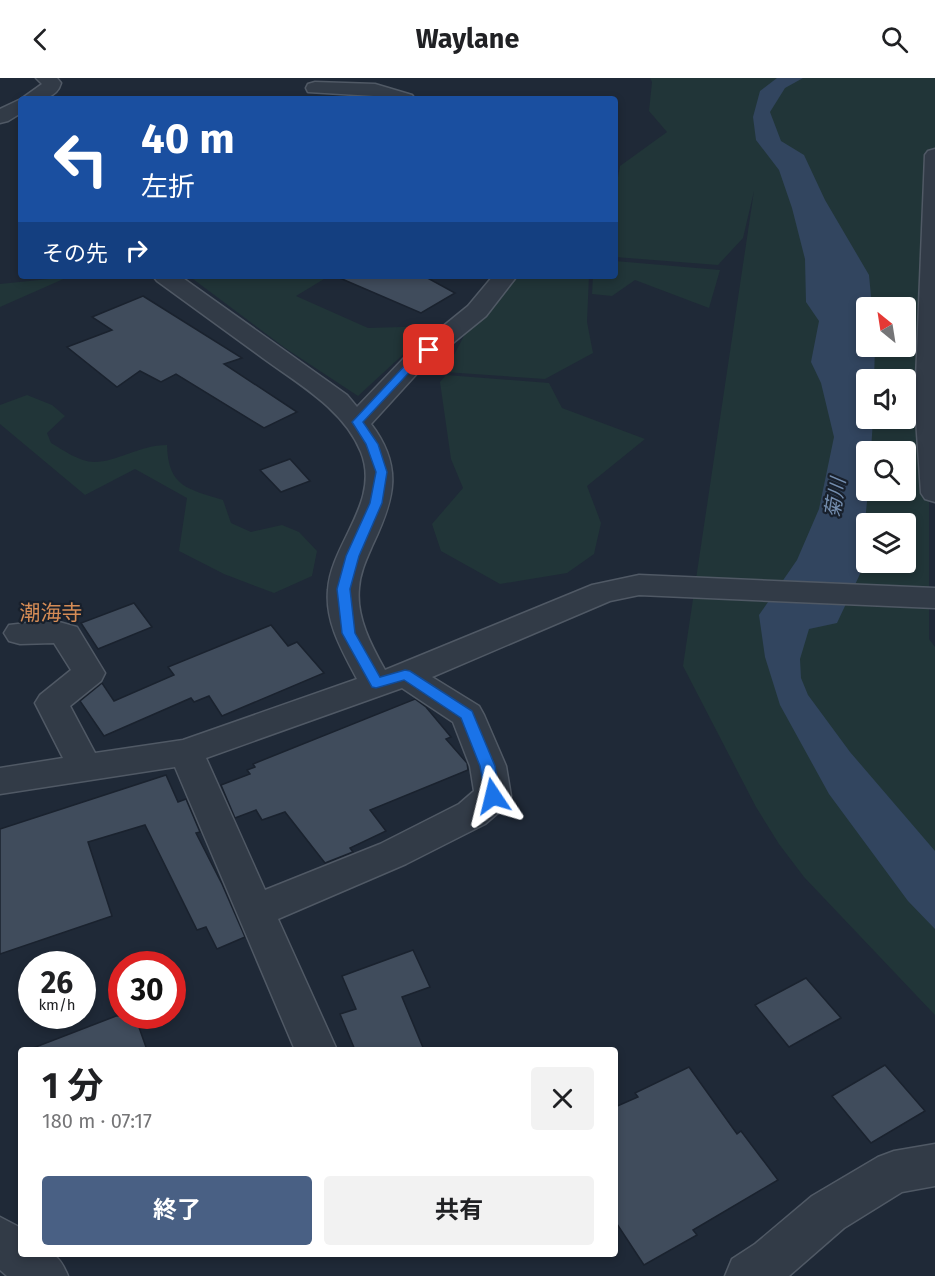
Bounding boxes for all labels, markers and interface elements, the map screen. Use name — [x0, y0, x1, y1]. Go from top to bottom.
icon: back — [24, 23, 57, 56]
text: Waylane — [416, 23, 519, 55]
icon: search — [878, 23, 911, 56]
text: 40 m — [141, 114, 235, 164]
icon: left — [42, 120, 120, 198]
text: 左折 — [141, 171, 195, 203]
icon: right — [120, 234, 153, 267]
text: その先 — [42, 240, 108, 267]
north arrow — [856, 297, 916, 357]
map controls — [856, 297, 916, 573]
pin — [403, 324, 454, 375]
icon: arrive — [412, 333, 445, 366]
button: sound — [856, 369, 916, 429]
button: search — [856, 441, 916, 501]
water label: 菊川 — [820, 474, 850, 520]
button: layers — [856, 513, 916, 573]
district label: 潮海寺 — [20, 600, 83, 626]
position arrow — [461, 764, 525, 828]
speed limit sign: 30 — [108, 951, 186, 1029]
text: 26 — [41, 965, 73, 1001]
text: km/h — [38, 996, 76, 1014]
text: 1 分 — [42, 1064, 103, 1108]
button: close — [531, 1067, 594, 1130]
text: 180 m · 07:17 — [42, 1109, 152, 1133]
button: 終了 — [42, 1176, 312, 1245]
button: 共有 — [324, 1176, 594, 1245]

